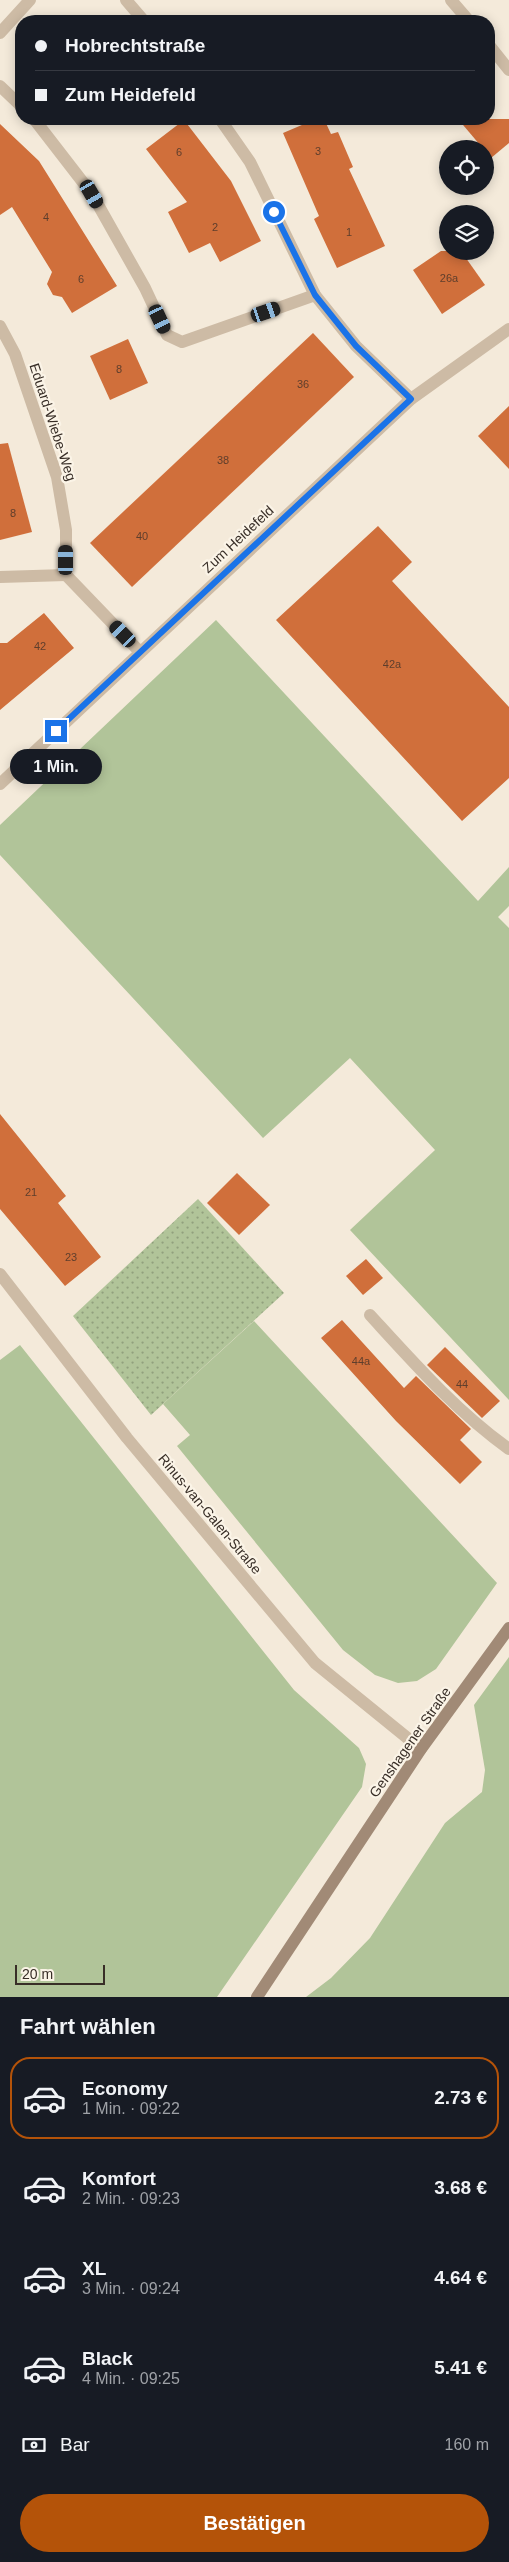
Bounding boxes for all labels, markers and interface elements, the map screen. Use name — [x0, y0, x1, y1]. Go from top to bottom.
text: Hobrechtstraße — [65, 35, 205, 56]
text: Zum Heidefeld — [65, 84, 196, 105]
map controls — [439, 140, 494, 260]
button: locate — [439, 140, 494, 195]
house number: 3 — [315, 145, 321, 157]
house number: 6 — [176, 146, 182, 158]
car — [78, 177, 105, 211]
route start — [263, 201, 285, 223]
button: layers — [439, 205, 494, 260]
house number: 4 — [43, 211, 49, 223]
house number: 2 — [212, 221, 218, 233]
house number: 1 — [346, 226, 352, 238]
house number: 26a — [440, 272, 459, 284]
house number: 6 — [78, 273, 84, 285]
car — [249, 300, 282, 324]
car — [146, 302, 173, 336]
street label: Eduard-Wiebe-Weg — [26, 361, 80, 483]
house number: 8 — [116, 363, 122, 375]
house number: 36 — [297, 378, 309, 390]
house number: 38 — [217, 454, 229, 466]
street label: Zum Heidefeld — [199, 502, 277, 576]
house number: 8 — [10, 507, 16, 519]
house number: 40 — [136, 530, 148, 542]
car — [58, 545, 73, 575]
car — [107, 618, 138, 650]
house number: 42 — [34, 640, 46, 652]
house number: 42a — [383, 658, 402, 670]
route end — [45, 720, 67, 742]
callout: 1 Min. — [10, 748, 102, 784]
text: 1 Min. — [33, 758, 79, 775]
house number: 21 — [25, 1186, 37, 1198]
house number: 23 — [65, 1251, 77, 1263]
house number: 44a — [352, 1355, 371, 1367]
house number: 44 — [456, 1378, 468, 1390]
street label: Rinus-van-Galen-Straße — [155, 1451, 265, 1577]
street label: Genshagener Straße — [366, 1684, 454, 1800]
scale bar — [15, 1962, 105, 1985]
text: 20 m — [22, 1966, 53, 1982]
text: Fahrt wählen — [20, 2014, 156, 2039]
icon: car — [22, 2076, 67, 2121]
text: Economy — [82, 2078, 168, 2099]
text: 2.73 € — [434, 2087, 487, 2108]
text: 1 Min. · 09:22 — [82, 2100, 180, 2117]
icon: car — [22, 2166, 67, 2211]
text: Komfort — [82, 2168, 156, 2189]
text: 3.68 € — [434, 2177, 487, 2198]
text: 2 Min. · 09:23 — [82, 2190, 180, 2207]
icon: car — [22, 2256, 67, 2301]
text: XL — [82, 2258, 106, 2279]
text: 4.64 € — [434, 2267, 487, 2288]
text: 3 Min. · 09:24 — [82, 2280, 180, 2297]
icon: car — [22, 2346, 67, 2391]
text: Black — [82, 2348, 133, 2369]
text: 5.41 € — [434, 2357, 487, 2378]
text: 4 Min. · 09:25 — [82, 2370, 180, 2387]
icon: cash — [20, 2431, 48, 2459]
text: Bar — [60, 2434, 90, 2455]
text: 160 m — [445, 2436, 489, 2453]
button: Bestätigen — [20, 2494, 489, 2552]

